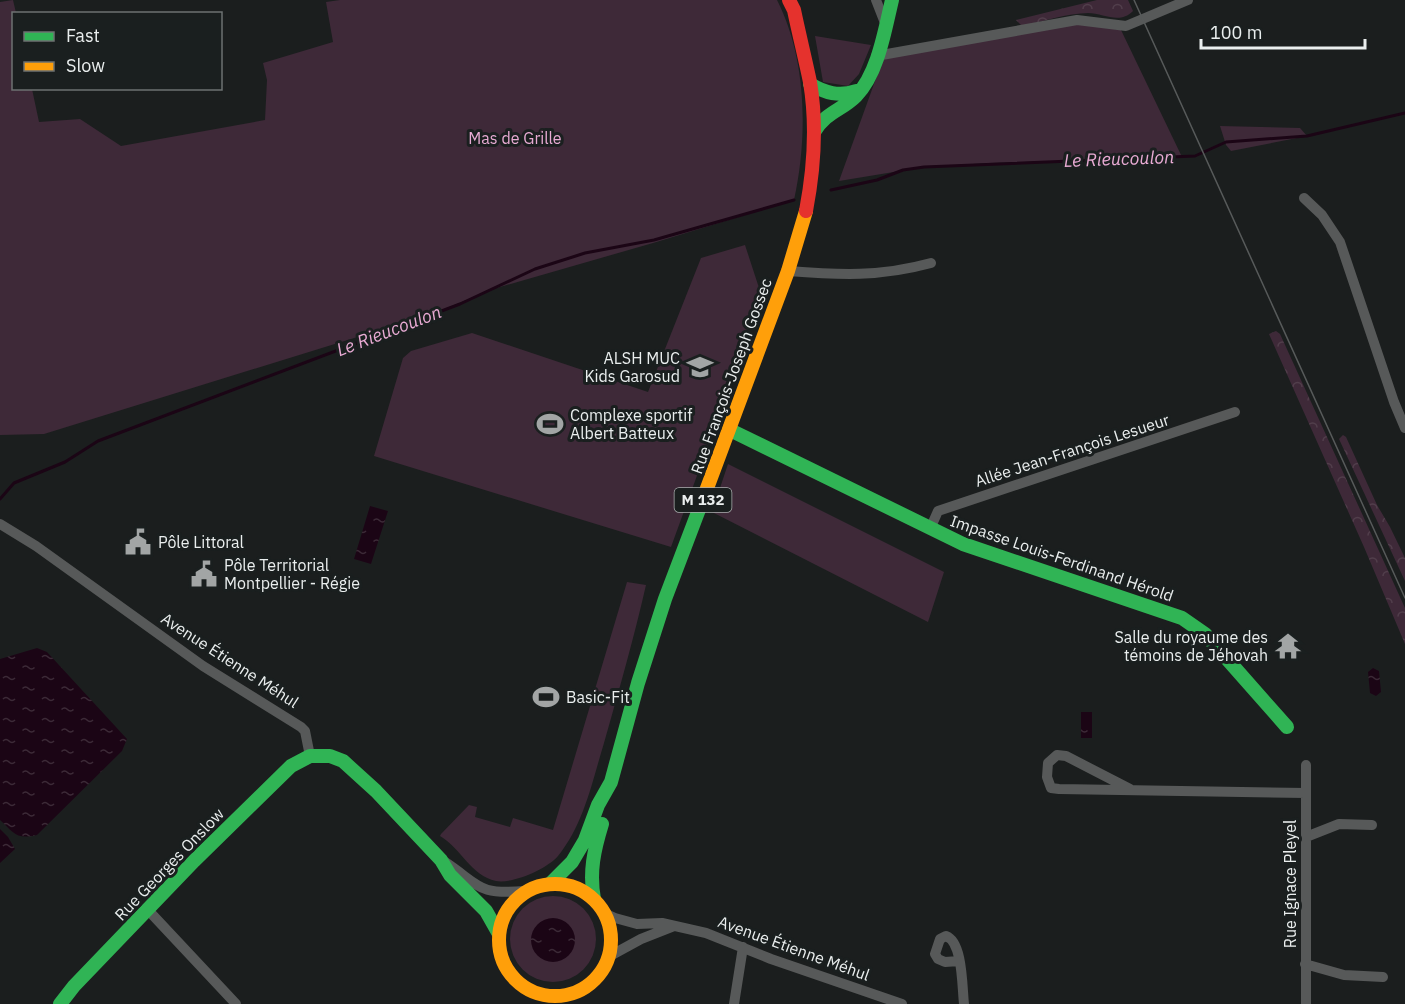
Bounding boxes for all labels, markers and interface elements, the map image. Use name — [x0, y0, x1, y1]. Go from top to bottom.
legend — [12, 12, 222, 90]
scale bar — [1201, 12, 1364, 50]
text: 100 m — [1210, 21, 1262, 44]
text: Fast — [66, 24, 100, 47]
text: Slow — [66, 54, 105, 77]
park label: Mas de Grille — [468, 128, 562, 148]
water label: Le Rieucoulon — [1063, 145, 1175, 172]
street label: Rue François-Joseph Gossec — [686, 275, 776, 477]
water label: Le Rieucoulon — [333, 300, 445, 361]
place label: ALSH MUC Kids Garosud — [584, 348, 680, 386]
school or university icon: ALSH MUC Kids Garosud — [685, 352, 715, 382]
place label: Complexe sportif Albert Batteux — [570, 405, 692, 443]
sports icon: Complexe sportif Albert Batteux — [535, 409, 565, 439]
street label: Allée Jean-François Lesueur — [972, 409, 1172, 491]
road number: M 132 — [674, 488, 732, 512]
street label: Impasse Louis-Ferdinand Hérold — [948, 510, 1176, 606]
public building icon: Pôle Littoral — [123, 527, 153, 557]
place label: Pôle Littoral — [158, 532, 244, 552]
place label: Pôle Territorial Montpellier - Régie — [224, 555, 360, 593]
public building icon: Pôle Territorial Montpellier - Régie — [189, 559, 219, 589]
street label: Avenue Étienne Méhul — [157, 607, 303, 712]
place label: Salle du royaume des témoins de Jéhovah — [1114, 627, 1268, 665]
temple icon: Salle du royaume des témoins de Jéhovah — [1273, 631, 1303, 661]
sports icon: Basic-Fit — [531, 682, 561, 712]
place label: Basic-Fit — [566, 687, 630, 707]
street label: Rue Georges Onslow — [110, 804, 228, 924]
street label: Rue Ignace Pleyel — [1280, 820, 1300, 948]
street label: Avenue Étienne Méhul — [715, 910, 873, 985]

